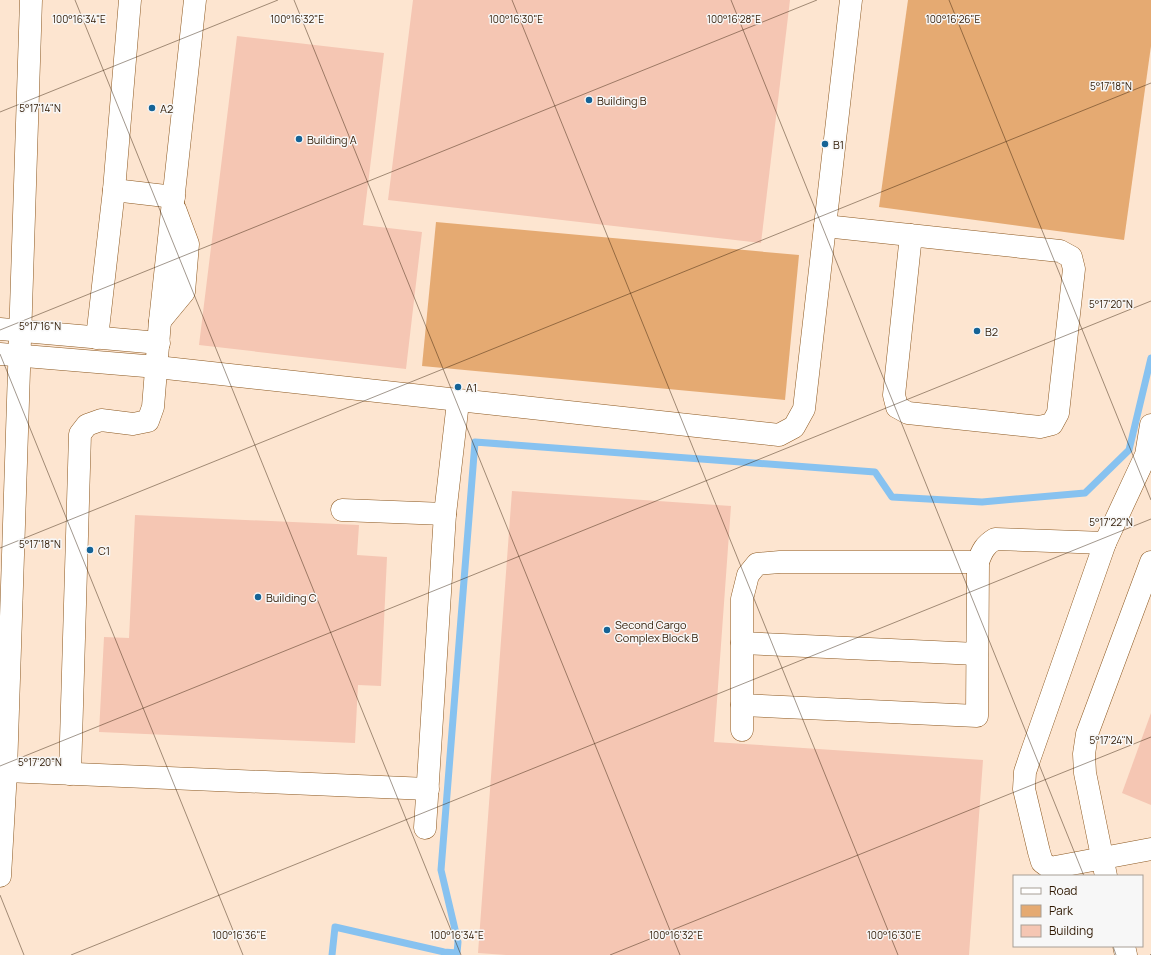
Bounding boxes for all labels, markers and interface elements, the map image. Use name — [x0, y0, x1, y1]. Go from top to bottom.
text: 100°16'34"E — [52, 12, 106, 26]
text: 100°16'32"E — [270, 12, 324, 26]
text: 100°16'30"E — [489, 12, 543, 26]
text: 100°16'28"E — [707, 12, 761, 26]
text: 100°16'26"E — [926, 12, 980, 26]
text: 5°17'18"N — [1090, 79, 1132, 93]
place label: Building B — [597, 93, 647, 108]
marker: Building B — [584, 95, 594, 105]
text: 5°17'14"N — [19, 101, 61, 115]
place label: A2 — [160, 101, 173, 116]
marker: A2 — [147, 103, 157, 113]
place label: Building A — [307, 132, 357, 147]
marker: Building A — [294, 134, 304, 144]
place label: B1 — [833, 137, 844, 152]
marker: B1 — [820, 139, 830, 149]
text: 5°17'20"N — [1089, 297, 1133, 311]
text: 5°17'16"N — [19, 319, 61, 333]
place label: B2 — [985, 324, 998, 339]
marker: B2 — [972, 326, 982, 336]
place label: A1 — [466, 380, 477, 395]
marker: A1 — [453, 382, 463, 392]
text: 5°17'22"N — [1089, 515, 1133, 529]
text: 5°17'18"N — [19, 537, 61, 551]
place label: C1 — [98, 543, 110, 558]
marker: C1 — [85, 545, 95, 555]
place label: Building C — [266, 590, 317, 605]
marker: Building C — [253, 592, 263, 602]
place label: Second Cargo Complex Block B — [615, 617, 699, 645]
marker: Second Cargo Complex Block B — [602, 625, 612, 635]
text: 5°17'24"N — [1089, 733, 1133, 747]
text: 5°17'20"N — [18, 755, 62, 769]
legend — [1013, 875, 1143, 947]
text: Road — [1049, 882, 1077, 899]
text: Park — [1049, 902, 1074, 919]
text: Building — [1049, 922, 1093, 939]
text: 100°16'36"E — [212, 928, 266, 942]
text: 100°16'34"E — [430, 928, 484, 942]
text: 100°16'32"E — [649, 928, 703, 942]
text: 100°16'30"E — [867, 928, 921, 942]

